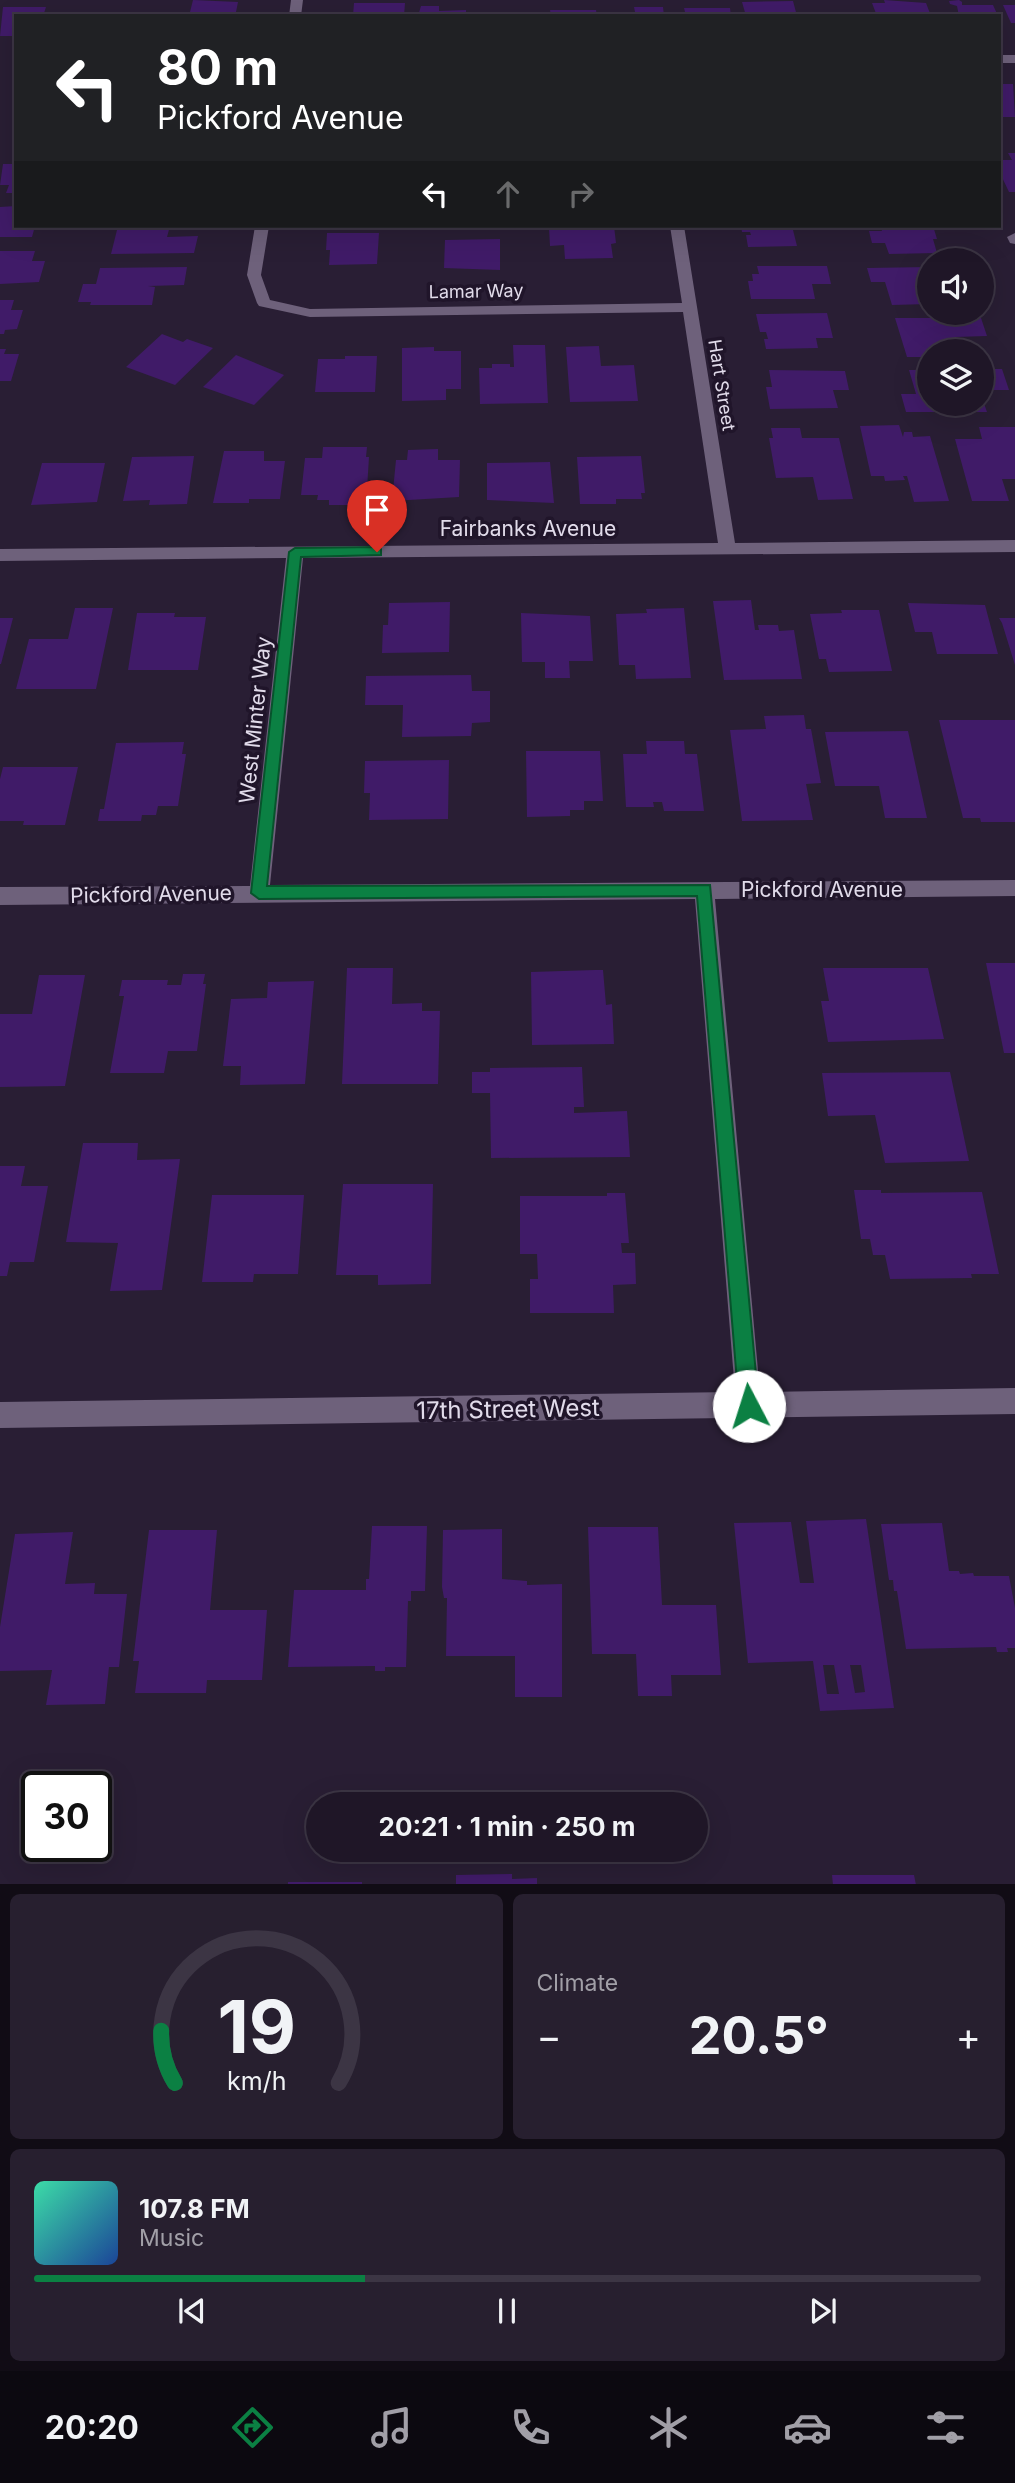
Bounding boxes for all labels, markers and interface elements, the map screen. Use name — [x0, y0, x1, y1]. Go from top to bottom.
text: 80 m — [157, 38, 278, 97]
icon: left — [42, 42, 133, 133]
text: Pickford Avenue — [157, 98, 404, 137]
icon: left — [416, 175, 454, 213]
icon: ahead — [489, 175, 527, 213]
icon: right — [562, 175, 600, 213]
map controls — [917, 248, 994, 416]
button: sound — [917, 248, 994, 325]
street label: Lamar Way — [428, 280, 524, 302]
street label: Hart Street — [704, 338, 740, 432]
button: layers — [917, 339, 994, 416]
pin — [347, 480, 407, 552]
icon: arrive — [358, 491, 396, 529]
street label: Fairbanks Avenue — [440, 516, 616, 541]
street label: West Minter Way — [234, 635, 276, 805]
street label: Pickford Avenue — [741, 877, 903, 902]
street label: Pickford Avenue — [70, 880, 232, 908]
position arrow — [712, 1369, 786, 1443]
street label: 17th Street West — [416, 1393, 600, 1425]
speed limit sign: 30 — [21, 1771, 112, 1862]
text: 20:21 · 1 min · 250 m — [379, 1811, 635, 1842]
text: Climate — [537, 1969, 618, 1997]
text: 19 — [217, 1982, 296, 2071]
text: 20.5° — [689, 2004, 829, 2067]
text: − — [537, 2013, 562, 2059]
text: + — [956, 2013, 981, 2059]
text: km/h — [227, 2065, 286, 2095]
text: 107.8 FM — [139, 2193, 250, 2224]
text: Music — [139, 2224, 204, 2252]
icon: previous — [173, 2292, 211, 2330]
icon: pause — [488, 2292, 526, 2330]
icon: next — [804, 2292, 842, 2330]
icon: directions — [228, 2403, 277, 2452]
icon: music — [367, 2403, 416, 2452]
icon: phone — [506, 2403, 555, 2452]
icon: climate — [644, 2403, 693, 2452]
icon: car — [783, 2403, 832, 2452]
icon: filters — [921, 2403, 970, 2452]
text: 20:20 — [45, 2408, 139, 2447]

